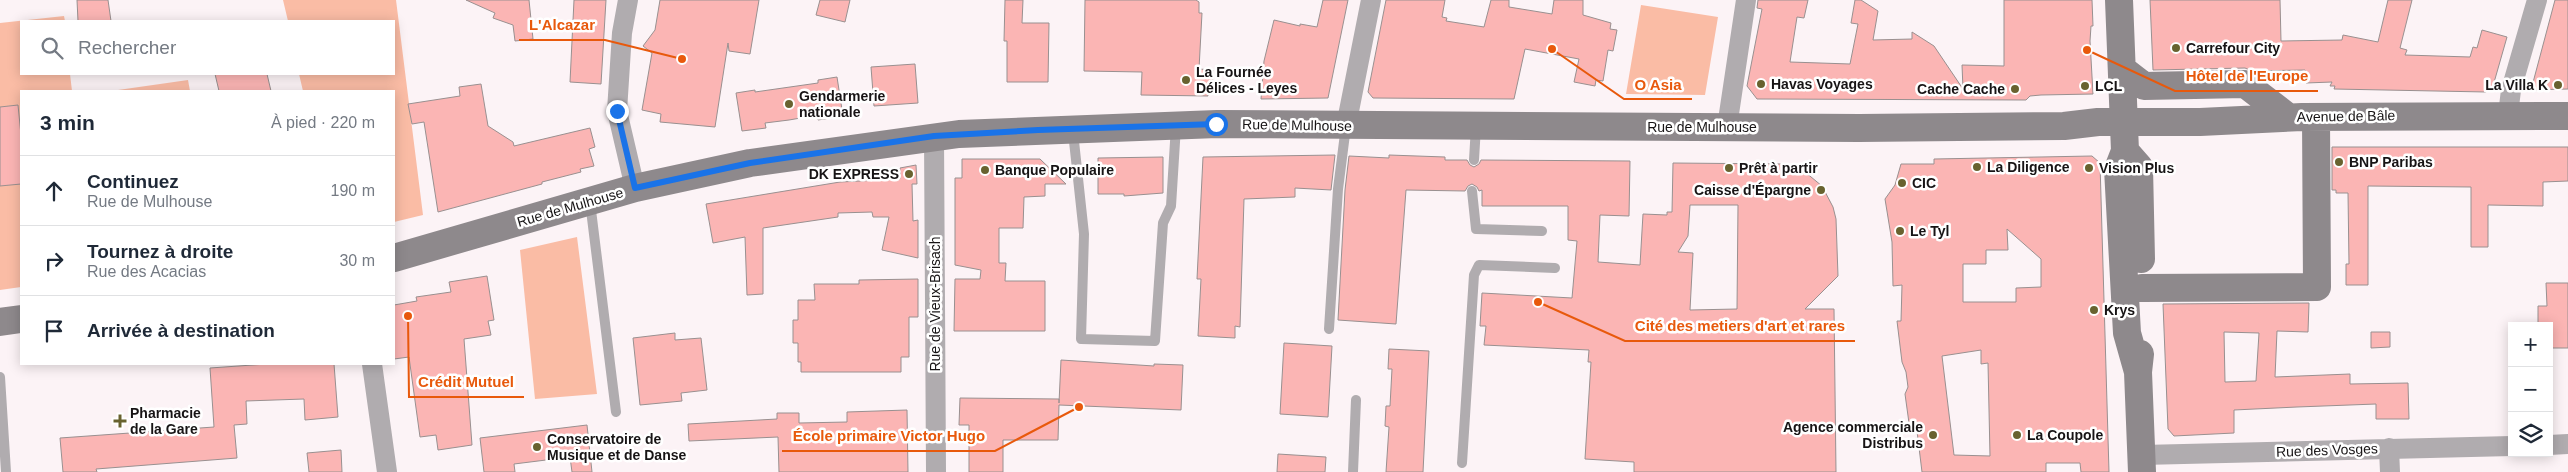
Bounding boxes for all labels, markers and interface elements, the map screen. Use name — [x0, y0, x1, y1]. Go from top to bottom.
callout: L'Alcazar — [519, 10, 605, 40]
text: L'Alcazar — [529, 16, 595, 33]
search box — [20, 20, 395, 75]
icon: search — [38, 34, 66, 62]
text: Rechercher — [78, 37, 176, 58]
place label: Carrefour City — [2186, 40, 2280, 56]
marker: Carrefour City — [2170, 42, 2182, 54]
callout: Hôtel de l'Europe — [2175, 61, 2318, 91]
place label: La Fournée Délices - Leyes — [1196, 64, 1297, 96]
text: Hôtel de l'Europe — [2186, 67, 2308, 84]
callout: O Asia — [1624, 69, 1692, 99]
marker: La Fournée Délices - Leyes — [1180, 74, 1192, 86]
text: O Asia — [1635, 76, 1682, 93]
place label: Havas Voyages — [1771, 76, 1873, 92]
place label: La Villa K — [2485, 77, 2548, 93]
marker: Havas Voyages — [1755, 78, 1767, 90]
place label: LCL — [2095, 78, 2123, 94]
marker: La Villa K — [2552, 79, 2564, 91]
marker: LCL — [2079, 80, 2091, 92]
place label: Cache Cache — [1917, 81, 2005, 97]
marker: Cache Cache — [2009, 83, 2021, 95]
place label: Gendarmerie nationale — [799, 88, 886, 120]
marker: Gendarmerie nationale — [783, 98, 795, 110]
route end — [606, 100, 629, 123]
street label: Avenue de Bâle — [2297, 107, 2396, 125]
text: 3 min — [40, 111, 95, 134]
route start — [1205, 113, 1228, 136]
text: À pied · 220 m — [271, 114, 375, 131]
street label: Rue de Mulhouse — [1242, 116, 1352, 134]
street label: Rue de Mulhouse — [1647, 119, 1757, 135]
place label: BNP Paribas — [2349, 154, 2433, 170]
marker: BNP Paribas — [2333, 156, 2345, 168]
place label: La Diligence — [1987, 159, 2070, 175]
place label: Prêt à partir — [1739, 160, 1818, 176]
place label: Vision Plus — [2099, 160, 2174, 176]
marker: La Diligence — [1971, 161, 1983, 173]
place label: Banque Populaire — [995, 162, 1114, 178]
marker: Prêt à partir — [1723, 162, 1735, 174]
marker: Vision Plus — [2083, 162, 2095, 174]
marker: Banque Populaire — [979, 164, 991, 176]
place label: DK EXPRESS — [809, 166, 899, 182]
marker: DK EXPRESS — [903, 168, 915, 180]
text: Continuez — [87, 171, 179, 192]
place label: CIC — [1912, 175, 1936, 191]
icon: ahead — [40, 177, 68, 205]
marker: CIC — [1896, 177, 1908, 189]
text: 190 m — [331, 182, 375, 199]
place label: Caisse d'Épargne — [1694, 182, 1811, 198]
street label: Rue de Mulhouse — [515, 184, 625, 230]
marker: Caisse d'Épargne — [1815, 184, 1827, 196]
text: Rue de Mulhouse — [87, 193, 212, 210]
place label: Le Tyl — [1910, 223, 1949, 239]
marker: Le Tyl — [1894, 225, 1906, 237]
street label: Rue de Vieux-Brisach — [927, 236, 943, 372]
text: Tournez à droite — [87, 241, 233, 262]
icon: right — [40, 247, 68, 275]
text: 30 m — [339, 252, 375, 269]
text: Rue des Acacias — [87, 263, 206, 280]
place label: Krys — [2104, 302, 2135, 318]
marker: Krys — [2088, 304, 2100, 316]
callout: Cité des metiers d'art et rares — [1625, 311, 1855, 341]
icon: arrive — [40, 317, 68, 345]
text: Cité des metiers d'art et rares — [1635, 317, 1845, 334]
text: Arrivée à destination — [87, 320, 275, 341]
map controls — [2508, 322, 2553, 457]
button: + — [2508, 322, 2553, 367]
callout: Crédit Mutuel — [409, 367, 524, 397]
button: − — [2508, 367, 2553, 412]
text: Crédit Mutuel — [418, 373, 514, 390]
place label: Pharmacie de la Gare — [130, 405, 201, 437]
button: layers — [2508, 412, 2553, 457]
marker: Pharmacie de la Gare — [114, 415, 126, 427]
place label: Agence commerciale Distribus — [1783, 419, 1923, 451]
callout: École primaire Victor Hugo — [782, 421, 995, 451]
text: École primaire Victor Hugo — [793, 427, 985, 444]
place label: La Coupole — [2027, 427, 2103, 443]
marker: Agence commerciale Distribus — [1927, 429, 1939, 441]
marker: La Coupole — [2011, 429, 2023, 441]
place label: Conservatoire de Musique et de Danse — [547, 431, 686, 463]
street label: Rue des Vosges — [2276, 440, 2378, 460]
marker: Conservatoire de Musique et de Danse — [531, 441, 543, 453]

